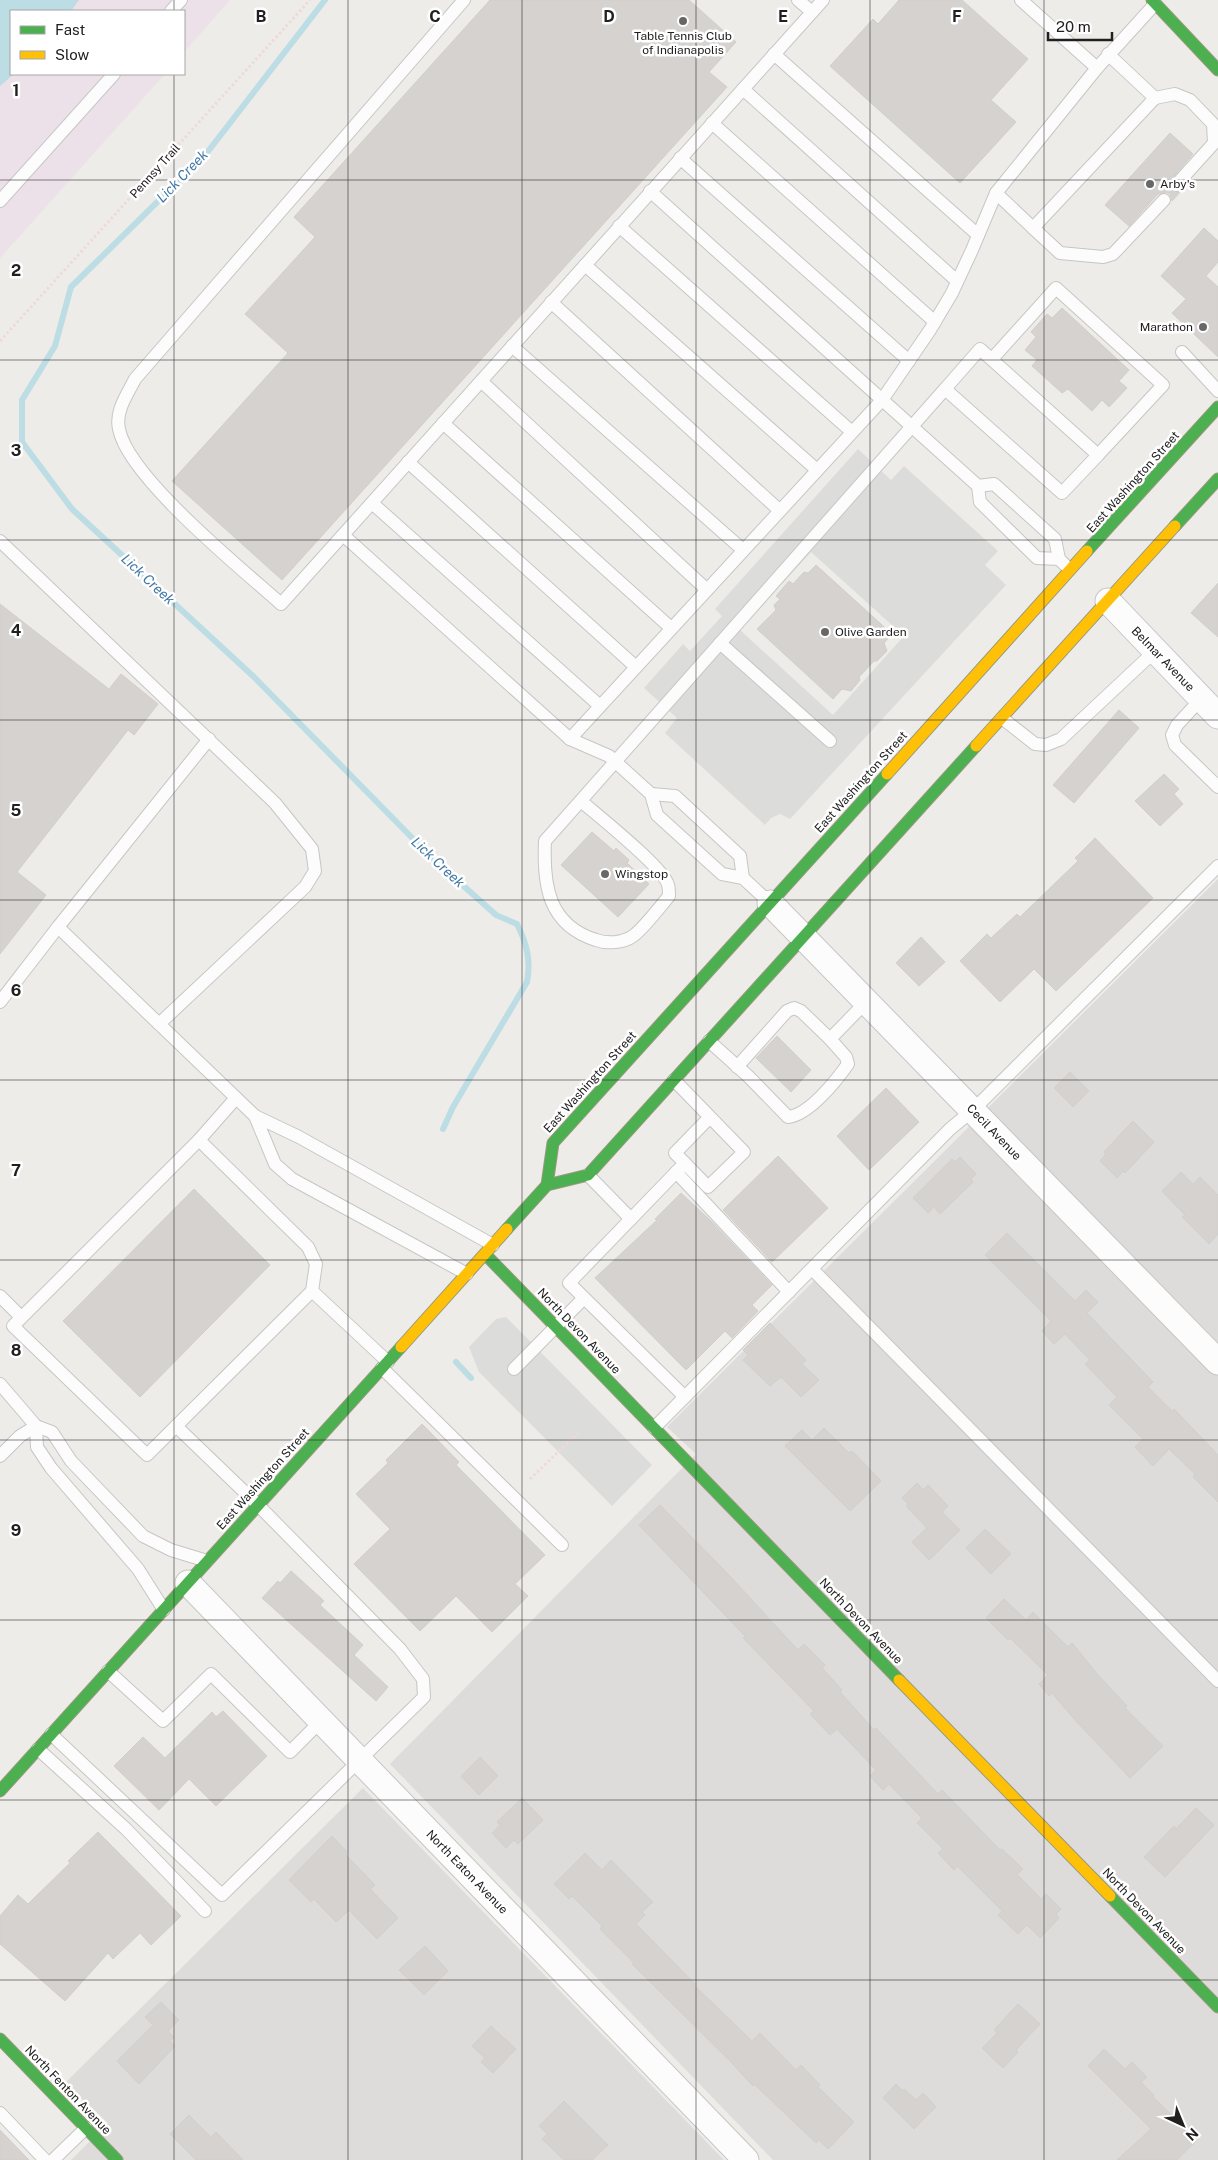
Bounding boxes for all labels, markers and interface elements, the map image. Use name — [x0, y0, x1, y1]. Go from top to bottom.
text: B — [256, 7, 267, 26]
text: C — [429, 7, 441, 26]
text: D — [603, 7, 615, 26]
text: E — [778, 7, 788, 26]
text: F — [952, 7, 962, 26]
legend — [10, 10, 185, 75]
scale bar — [1048, 10, 1112, 42]
marker: Table Tennis Club of Indianapolis — [677, 15, 689, 27]
text: 20 m — [1056, 18, 1091, 35]
text: Fast — [55, 21, 85, 38]
place label: Table Tennis Club of Indianapolis — [634, 29, 732, 57]
text: Slow — [55, 46, 90, 63]
text: 1 — [13, 81, 19, 100]
street label: Pennsy Trail — [127, 141, 183, 201]
water label: Lick Creek — [153, 146, 211, 206]
place label: Arby's — [1160, 177, 1195, 191]
marker: Arby's — [1144, 178, 1156, 190]
text: 2 — [11, 261, 21, 280]
place label: Marathon — [1140, 320, 1193, 334]
marker: Marathon — [1197, 321, 1209, 333]
street label: East Washington Street — [1084, 428, 1182, 535]
text: 3 — [11, 441, 21, 460]
water label: Lick Creek — [118, 550, 178, 608]
text: 4 — [11, 621, 22, 640]
street label: Belmar Avenue — [1129, 624, 1197, 694]
place label: Olive Garden — [835, 625, 907, 639]
marker: Olive Garden — [819, 626, 831, 638]
street label: East Washington Street — [812, 728, 910, 835]
text: 5 — [11, 801, 22, 820]
water label: Lick Creek — [408, 833, 468, 891]
place label: Wingstop — [615, 867, 668, 881]
marker: Wingstop — [599, 868, 611, 880]
text: 6 — [11, 981, 21, 1000]
street label: East Washington Street — [541, 1028, 639, 1135]
street label: Cecil Avenue — [964, 1101, 1024, 1163]
text: 7 — [11, 1161, 21, 1180]
street label: North Devon Avenue — [535, 1285, 624, 1377]
text: 8 — [11, 1341, 22, 1360]
street label: East Washington Street — [214, 1425, 312, 1532]
text: 9 — [11, 1521, 21, 1540]
street label: North Devon Avenue — [817, 1575, 906, 1667]
street label: North Eaton Avenue — [423, 1827, 511, 1917]
street label: North Devon Avenue — [1100, 1865, 1189, 1957]
street label: North Fenton Avenue — [22, 2043, 114, 2137]
north arrow — [1158, 2100, 1208, 2150]
text: N — [1183, 2125, 1202, 2144]

